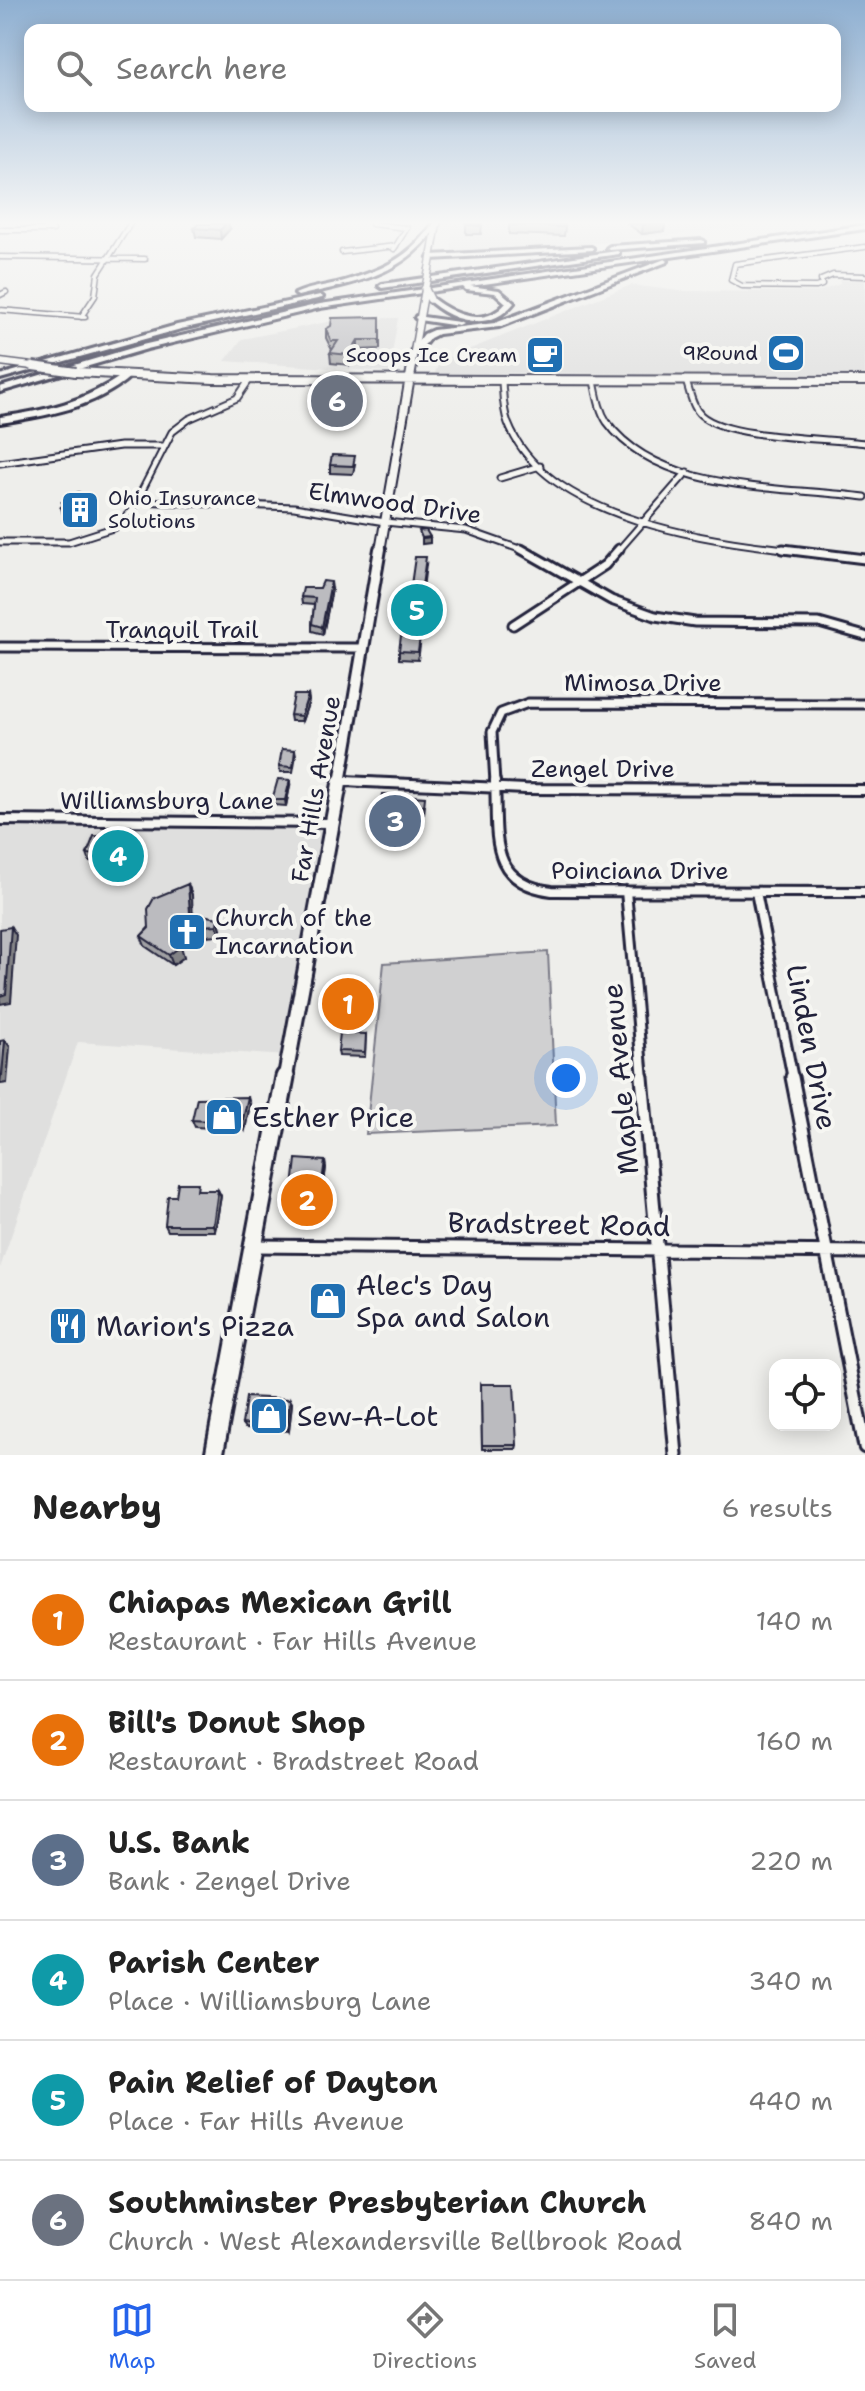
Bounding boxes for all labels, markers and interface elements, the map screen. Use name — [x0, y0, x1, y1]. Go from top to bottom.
search box — [24, 24, 841, 112]
icon: search — [52, 46, 96, 90]
text: Search here — [116, 48, 287, 89]
sports icon: 9Round — [765, 332, 807, 374]
cafe icon: Scoops Ice Cream — [524, 334, 566, 376]
place label: 9Round — [682, 340, 758, 366]
place label: Scoops Ice Cream — [346, 342, 517, 368]
pin: 6 — [311, 371, 363, 431]
street label: Elmwood Drive — [307, 475, 483, 531]
place label: Ohio Insurance Solutions — [108, 485, 256, 534]
building icon: Ohio Insurance Solutions — [59, 489, 101, 531]
pin: 5 — [391, 580, 443, 640]
street label: Tranquil Trail — [105, 614, 259, 646]
street label: Mimosa Drive — [564, 667, 722, 699]
street label: Far Hills Avenue — [284, 693, 348, 885]
street label: Zengel Drive — [531, 753, 675, 785]
street label: Williamsburg Lane — [60, 785, 274, 817]
pin: 3 — [369, 791, 421, 851]
pin: 4 — [92, 826, 144, 886]
street label: Poinciana Drive — [551, 855, 729, 887]
place label: Church of the Incarnation — [215, 902, 372, 962]
church icon: Church of the Incarnation — [166, 911, 208, 953]
street label: Linden Drive — [777, 961, 847, 1133]
pin: 1 — [322, 974, 374, 1034]
street label: Maple Avenue — [593, 982, 647, 1176]
your location — [546, 1058, 586, 1098]
shop icon: Esther Price — [203, 1096, 245, 1138]
place label: Esther Price — [252, 1098, 414, 1136]
pin: 2 — [281, 1170, 333, 1230]
street label: Bradstreet Road — [447, 1203, 671, 1245]
place label: Alec's Day Spa and Salon — [356, 1266, 550, 1336]
shop icon: Alec's Day Spa and Salon — [307, 1280, 349, 1322]
restaurant icon: Marion's Pizza — [47, 1305, 89, 1347]
place label: Marion's Pizza — [96, 1307, 294, 1345]
map controls — [769, 1359, 841, 1431]
button: locate — [769, 1359, 841, 1431]
shop icon: Sew-A-Lot — [248, 1395, 290, 1437]
place label: Sew-A-Lot — [297, 1397, 439, 1435]
text: Nearby — [32, 1484, 162, 1530]
text: 6 results — [721, 1490, 833, 1525]
text: Chiapas Mexican Grill — [108, 1582, 452, 1623]
text: 1 — [52, 1603, 64, 1638]
text: 140 m — [756, 1603, 833, 1638]
text: Restaurant · Far Hills Avenue — [108, 1623, 477, 1658]
text: Bill's Donut Shop — [108, 1702, 365, 1743]
text: 2 — [49, 1723, 67, 1758]
text: 160 m — [756, 1723, 833, 1758]
text: Restaurant · Bradstreet Road — [108, 1743, 479, 1778]
text: U.S. Bank — [108, 1822, 250, 1863]
text: 3 — [49, 1843, 67, 1878]
text: 220 m — [749, 1843, 833, 1878]
text: Bank · Zengel Drive — [108, 1863, 351, 1898]
text: Parish Center — [108, 1942, 320, 1983]
text: 4 — [49, 1963, 67, 1998]
text: 340 m — [748, 1963, 833, 1998]
text: Place · Williamsburg Lane — [108, 1983, 431, 2018]
text: Pain Relief of Dayton — [108, 2062, 438, 2103]
text: 5 — [50, 2083, 66, 2118]
text: 440 m — [748, 2083, 833, 2118]
text: Place · Far Hills Avenue — [108, 2103, 404, 2138]
text: Southminster Presbyterian Church — [108, 2182, 647, 2223]
text: 6 — [49, 2203, 67, 2238]
text: 840 m — [748, 2203, 833, 2238]
text: Church · West Alexandersville Bellbrook Road — [108, 2223, 682, 2258]
tab: Map — [108, 2298, 156, 2375]
tab: Directions — [372, 2298, 477, 2375]
tab: Saved — [694, 2298, 757, 2375]

